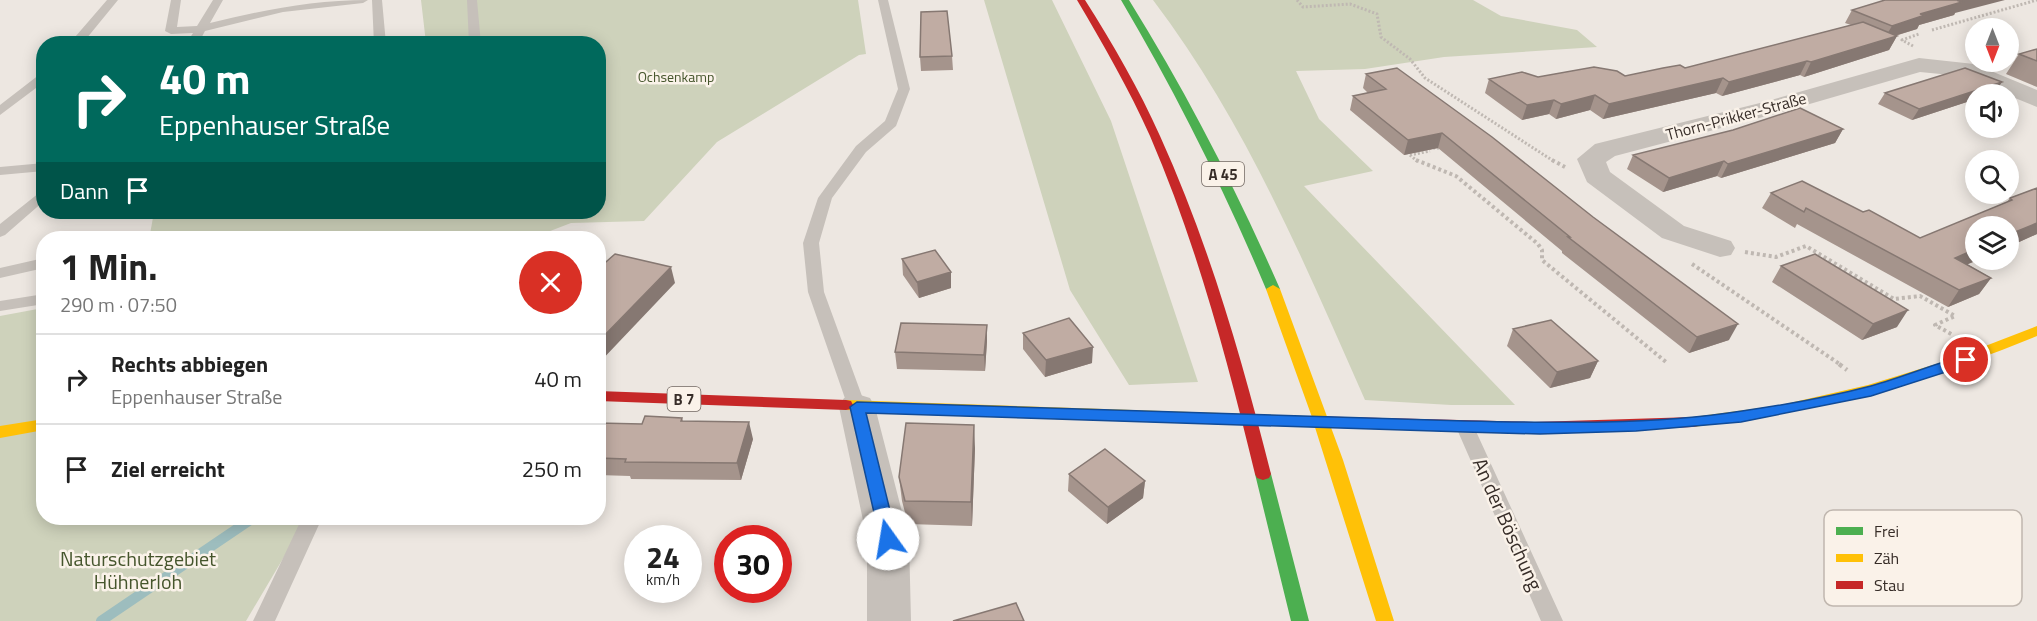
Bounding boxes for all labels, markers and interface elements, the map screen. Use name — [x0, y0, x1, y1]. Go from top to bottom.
north arrow — [1965, 18, 2019, 72]
map controls — [1965, 18, 2019, 270]
text: 40 m — [159, 46, 251, 110]
icon: right — [60, 60, 138, 138]
park label: Ochsenkamp — [638, 66, 714, 87]
button: sound — [1965, 84, 2019, 138]
street label: Thorn-Prikker-Straße — [1663, 86, 1809, 146]
text: Eppenhauser Straße — [159, 104, 390, 145]
button: search — [1965, 150, 2019, 204]
road number: A 45 — [1202, 162, 1244, 186]
text: Dann — [60, 174, 109, 208]
icon: arrive — [121, 174, 154, 207]
button: layers — [1965, 216, 2019, 270]
text: 1 Min. — [60, 239, 157, 294]
button: close — [519, 251, 582, 314]
text: 290 m · 07:50 — [60, 289, 177, 320]
pin — [1940, 334, 1991, 385]
icon: arrive — [1949, 343, 1982, 376]
text: Rechts abbiegen — [111, 347, 268, 381]
text: 40 m — [534, 362, 582, 396]
icon: right — [60, 363, 93, 396]
text: Eppenhauser Straße — [111, 381, 282, 412]
road number: B 7 — [668, 387, 700, 411]
text: Ziel erreicht — [111, 452, 225, 486]
text: 250 m — [522, 452, 582, 486]
icon: arrive — [60, 453, 93, 486]
street label: An der Böschung — [1465, 453, 1551, 595]
position arrow — [856, 507, 920, 571]
legend — [1824, 510, 2022, 606]
text: Frei — [1874, 519, 1899, 543]
speed limit sign: 30 — [714, 525, 792, 603]
text: 24 — [646, 534, 680, 580]
park label: Naturschutzgebiet Hühnerloh — [60, 543, 216, 597]
text: Zäh — [1874, 546, 1899, 570]
text: km/h — [646, 568, 680, 591]
text: Stau — [1874, 573, 1905, 597]

